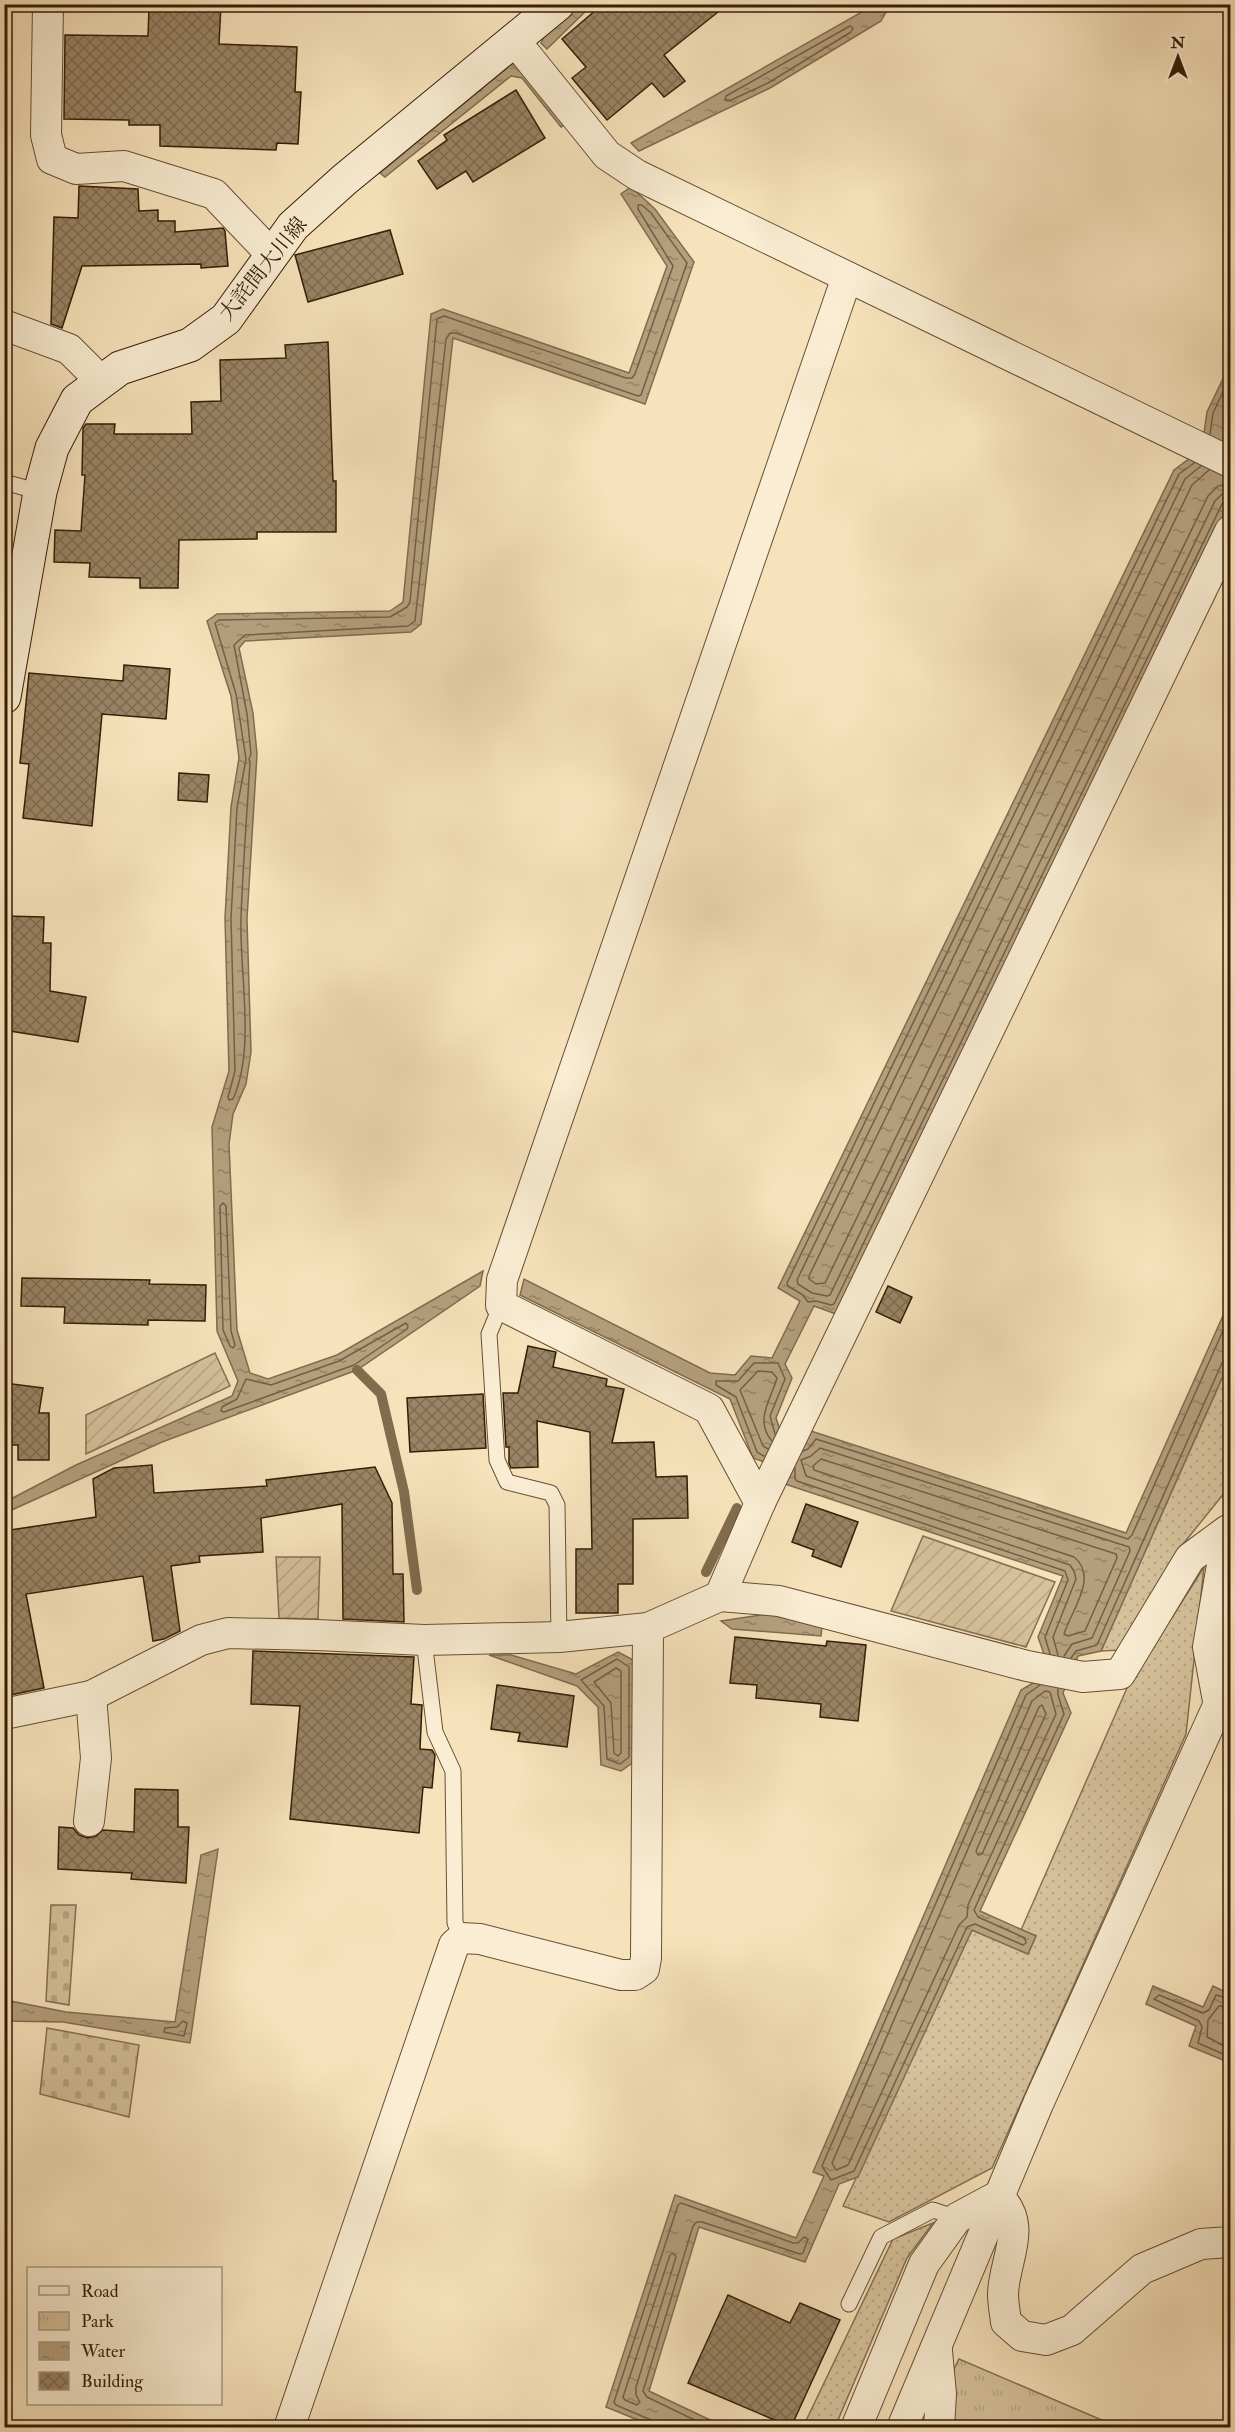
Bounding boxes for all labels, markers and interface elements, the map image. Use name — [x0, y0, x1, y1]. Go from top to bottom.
north arrow — [1148, 27, 1208, 87]
text: N — [1170, 33, 1186, 53]
street label: 大詫間大川線 — [213, 212, 313, 326]
legend — [27, 2267, 222, 2405]
text: Road — [81, 2280, 119, 2303]
text: Park — [81, 2310, 114, 2333]
text: Water — [80, 2340, 125, 2363]
text: Building — [81, 2370, 144, 2393]

